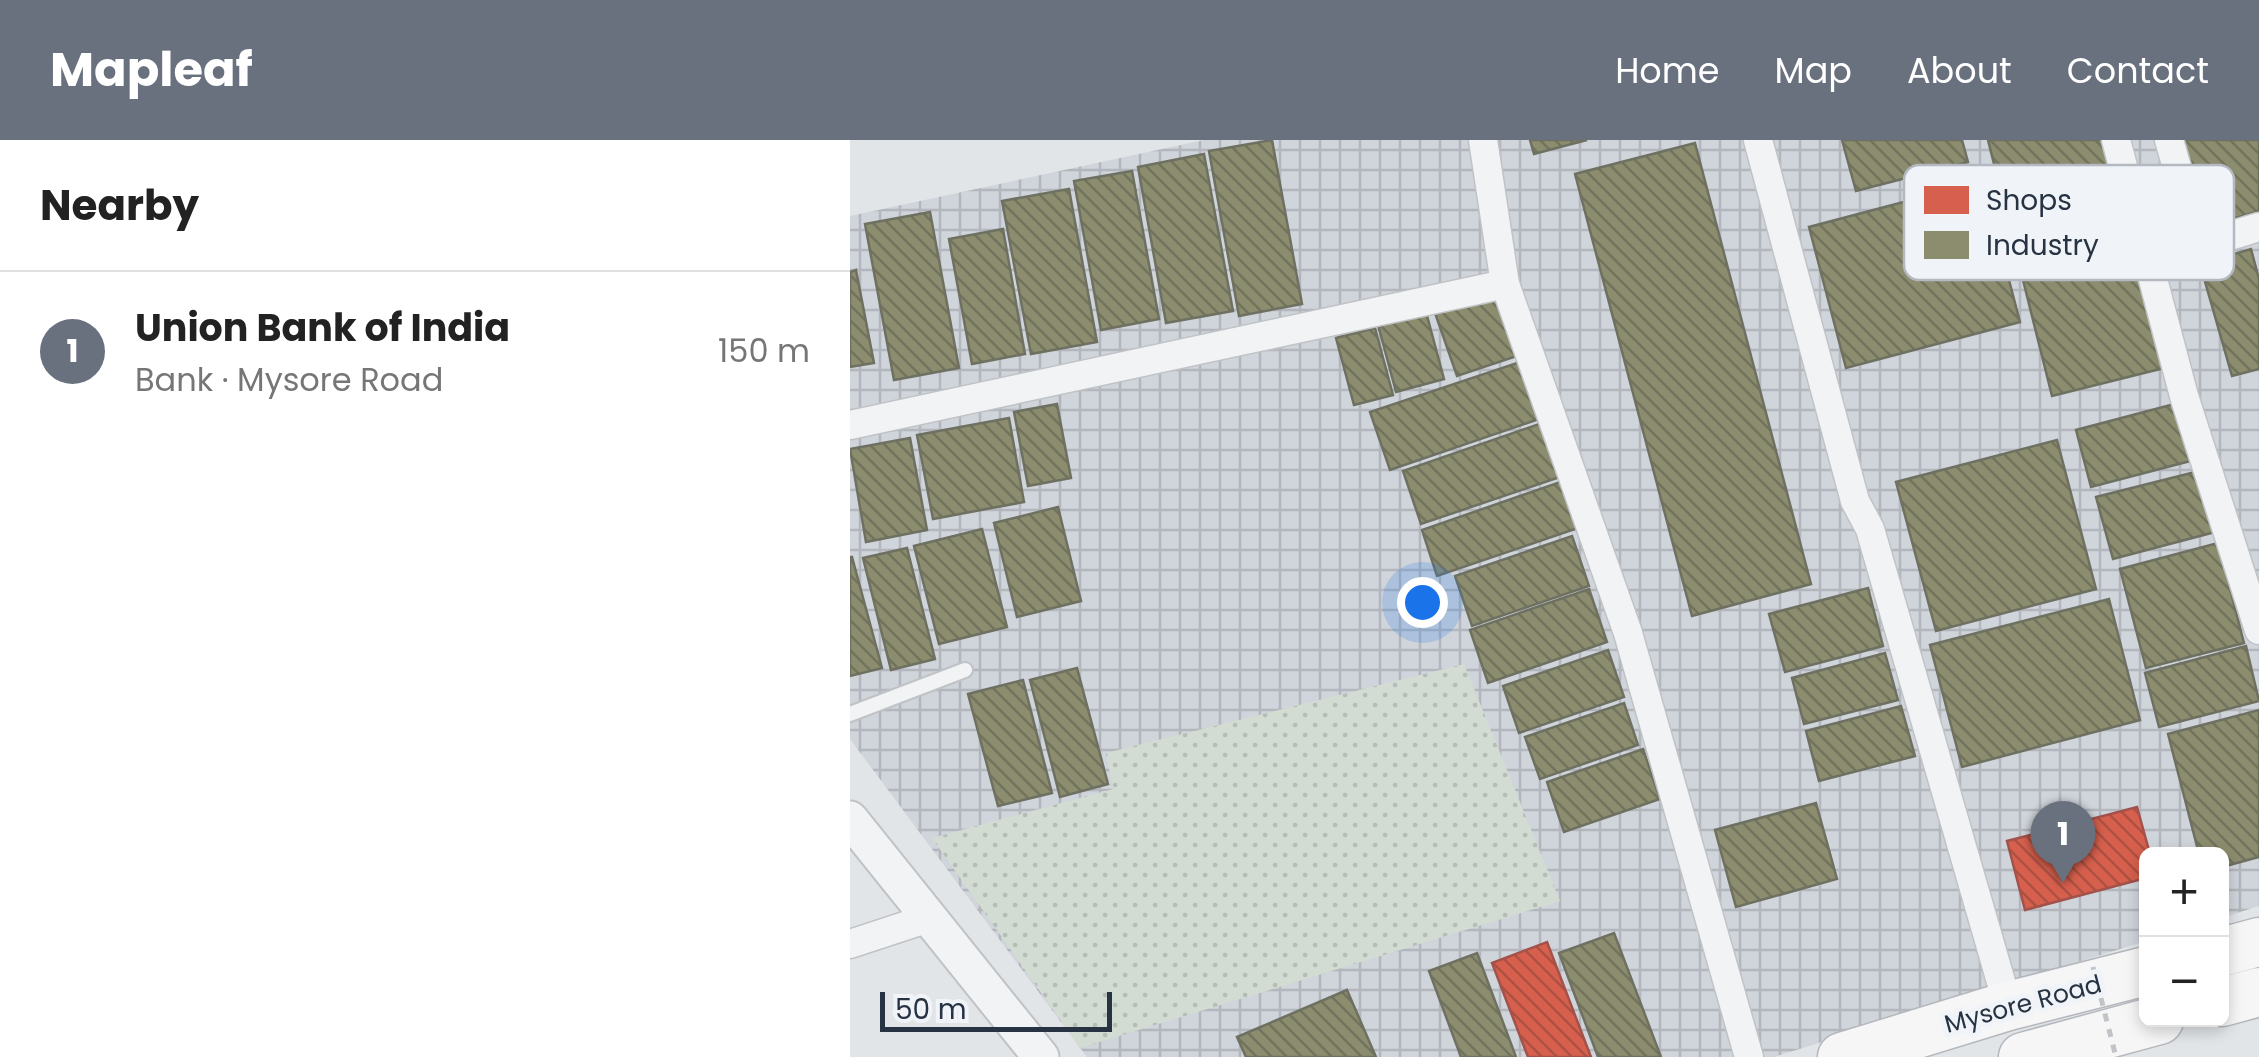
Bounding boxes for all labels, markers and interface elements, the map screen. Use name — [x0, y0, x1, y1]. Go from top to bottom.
text: Mapleaf — [50, 36, 253, 103]
text: Home — [1615, 46, 1720, 95]
text: Map — [1775, 46, 1852, 95]
text: About — [1907, 46, 2012, 95]
text: Contact — [2067, 46, 2209, 95]
legend — [1904, 165, 2234, 280]
text: Nearby — [40, 176, 199, 235]
text: Shops — [1986, 181, 2072, 220]
text: Industry — [1986, 226, 2099, 265]
text: Union Bank of India — [135, 301, 510, 354]
text: 1 — [66, 328, 79, 373]
text: 150 m — [718, 328, 810, 373]
text: Bank · Mysore Road — [135, 357, 443, 402]
your location — [1397, 577, 1448, 628]
pin: 1 — [2030, 800, 2096, 883]
map controls — [2139, 847, 2229, 1027]
button: + — [2139, 847, 2229, 937]
button: − — [2139, 937, 2229, 1027]
street label: Mysore Road — [1941, 966, 2105, 1042]
scale bar — [880, 987, 1112, 1032]
text: 50 m — [895, 990, 966, 1029]

